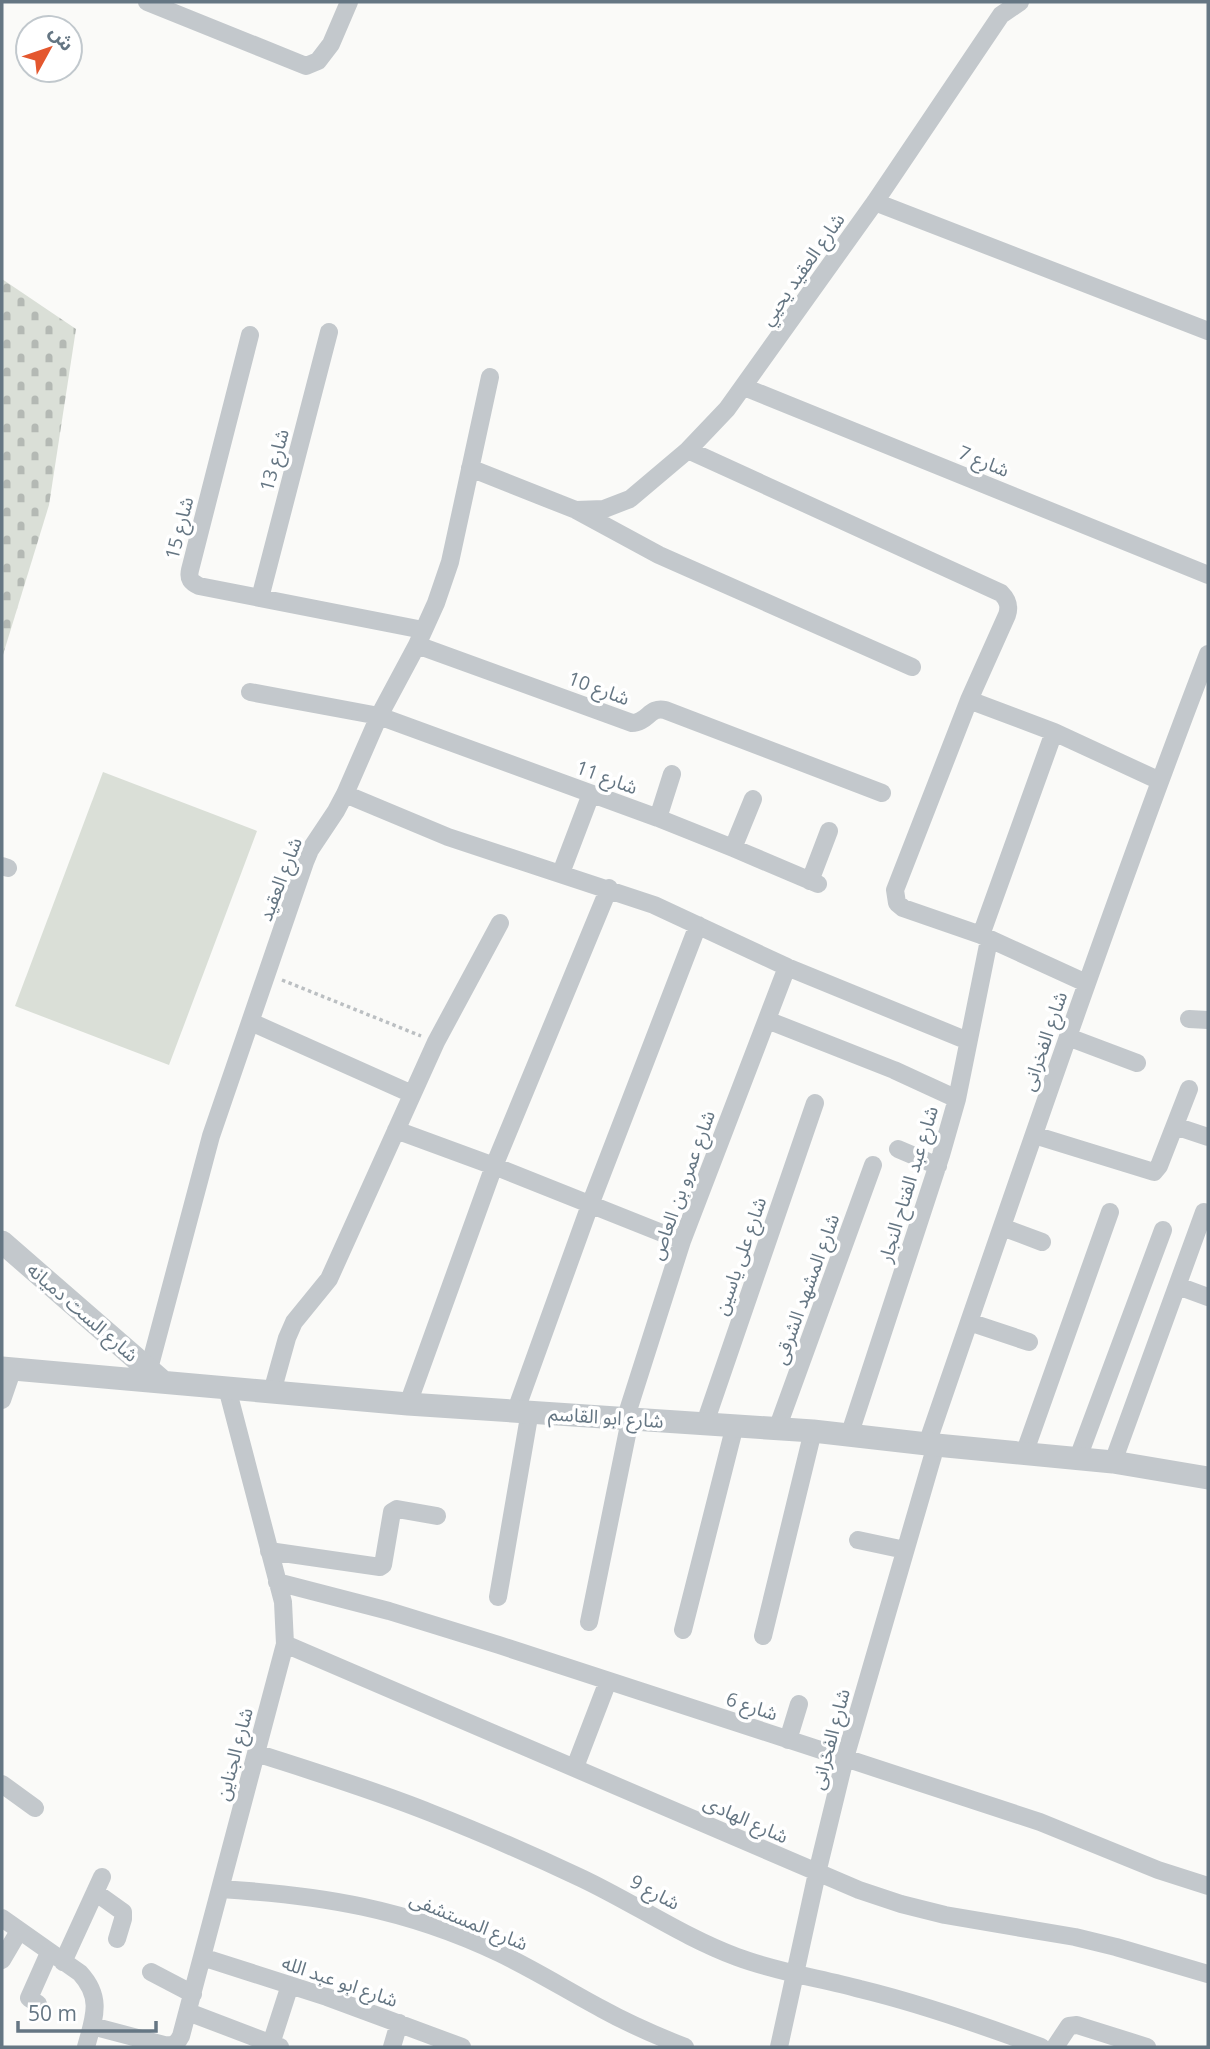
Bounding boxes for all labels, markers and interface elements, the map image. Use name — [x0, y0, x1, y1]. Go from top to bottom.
north arrow — [14, 14, 84, 84]
text: ش — [44, 20, 80, 56]
street label: شارع العقيد يحيي — [754, 208, 852, 332]
street label: شارع 13 — [253, 426, 296, 494]
street label: شارع 7 — [954, 439, 1013, 484]
street label: شارع 15 — [159, 494, 200, 562]
street label: شارع 10 — [564, 665, 633, 712]
street label: شارع 11 — [572, 754, 641, 801]
street label: شارع العقيد — [252, 833, 309, 925]
street label: شارع الفخرانى — [1015, 988, 1074, 1095]
street label: شارع عبد الفتاح النجار — [872, 1103, 945, 1267]
street label: شارع عمرو بن العاص — [643, 1107, 722, 1264]
street label: شارع على ياسين — [708, 1194, 773, 1319]
street label: شارع المشهد الشرقى — [767, 1210, 846, 1368]
street label: شارع الست دميانه — [21, 1257, 144, 1368]
street label: شارع ابو القاسم — [547, 1400, 665, 1436]
street label: شارع 6 — [723, 1685, 781, 1727]
street label: شارع الفخرانى — [804, 1686, 857, 1793]
street label: شارع الجناين — [209, 1705, 260, 1804]
street label: شارع الهادى — [699, 1789, 792, 1850]
street label: شارع 9 — [625, 1868, 684, 1917]
street label: شارع المستشفى — [406, 1885, 532, 1957]
street label: شارع ابو عبد الله — [278, 1949, 401, 2014]
scale bar — [18, 1990, 156, 2034]
text: 50 m — [28, 1999, 77, 2027]

